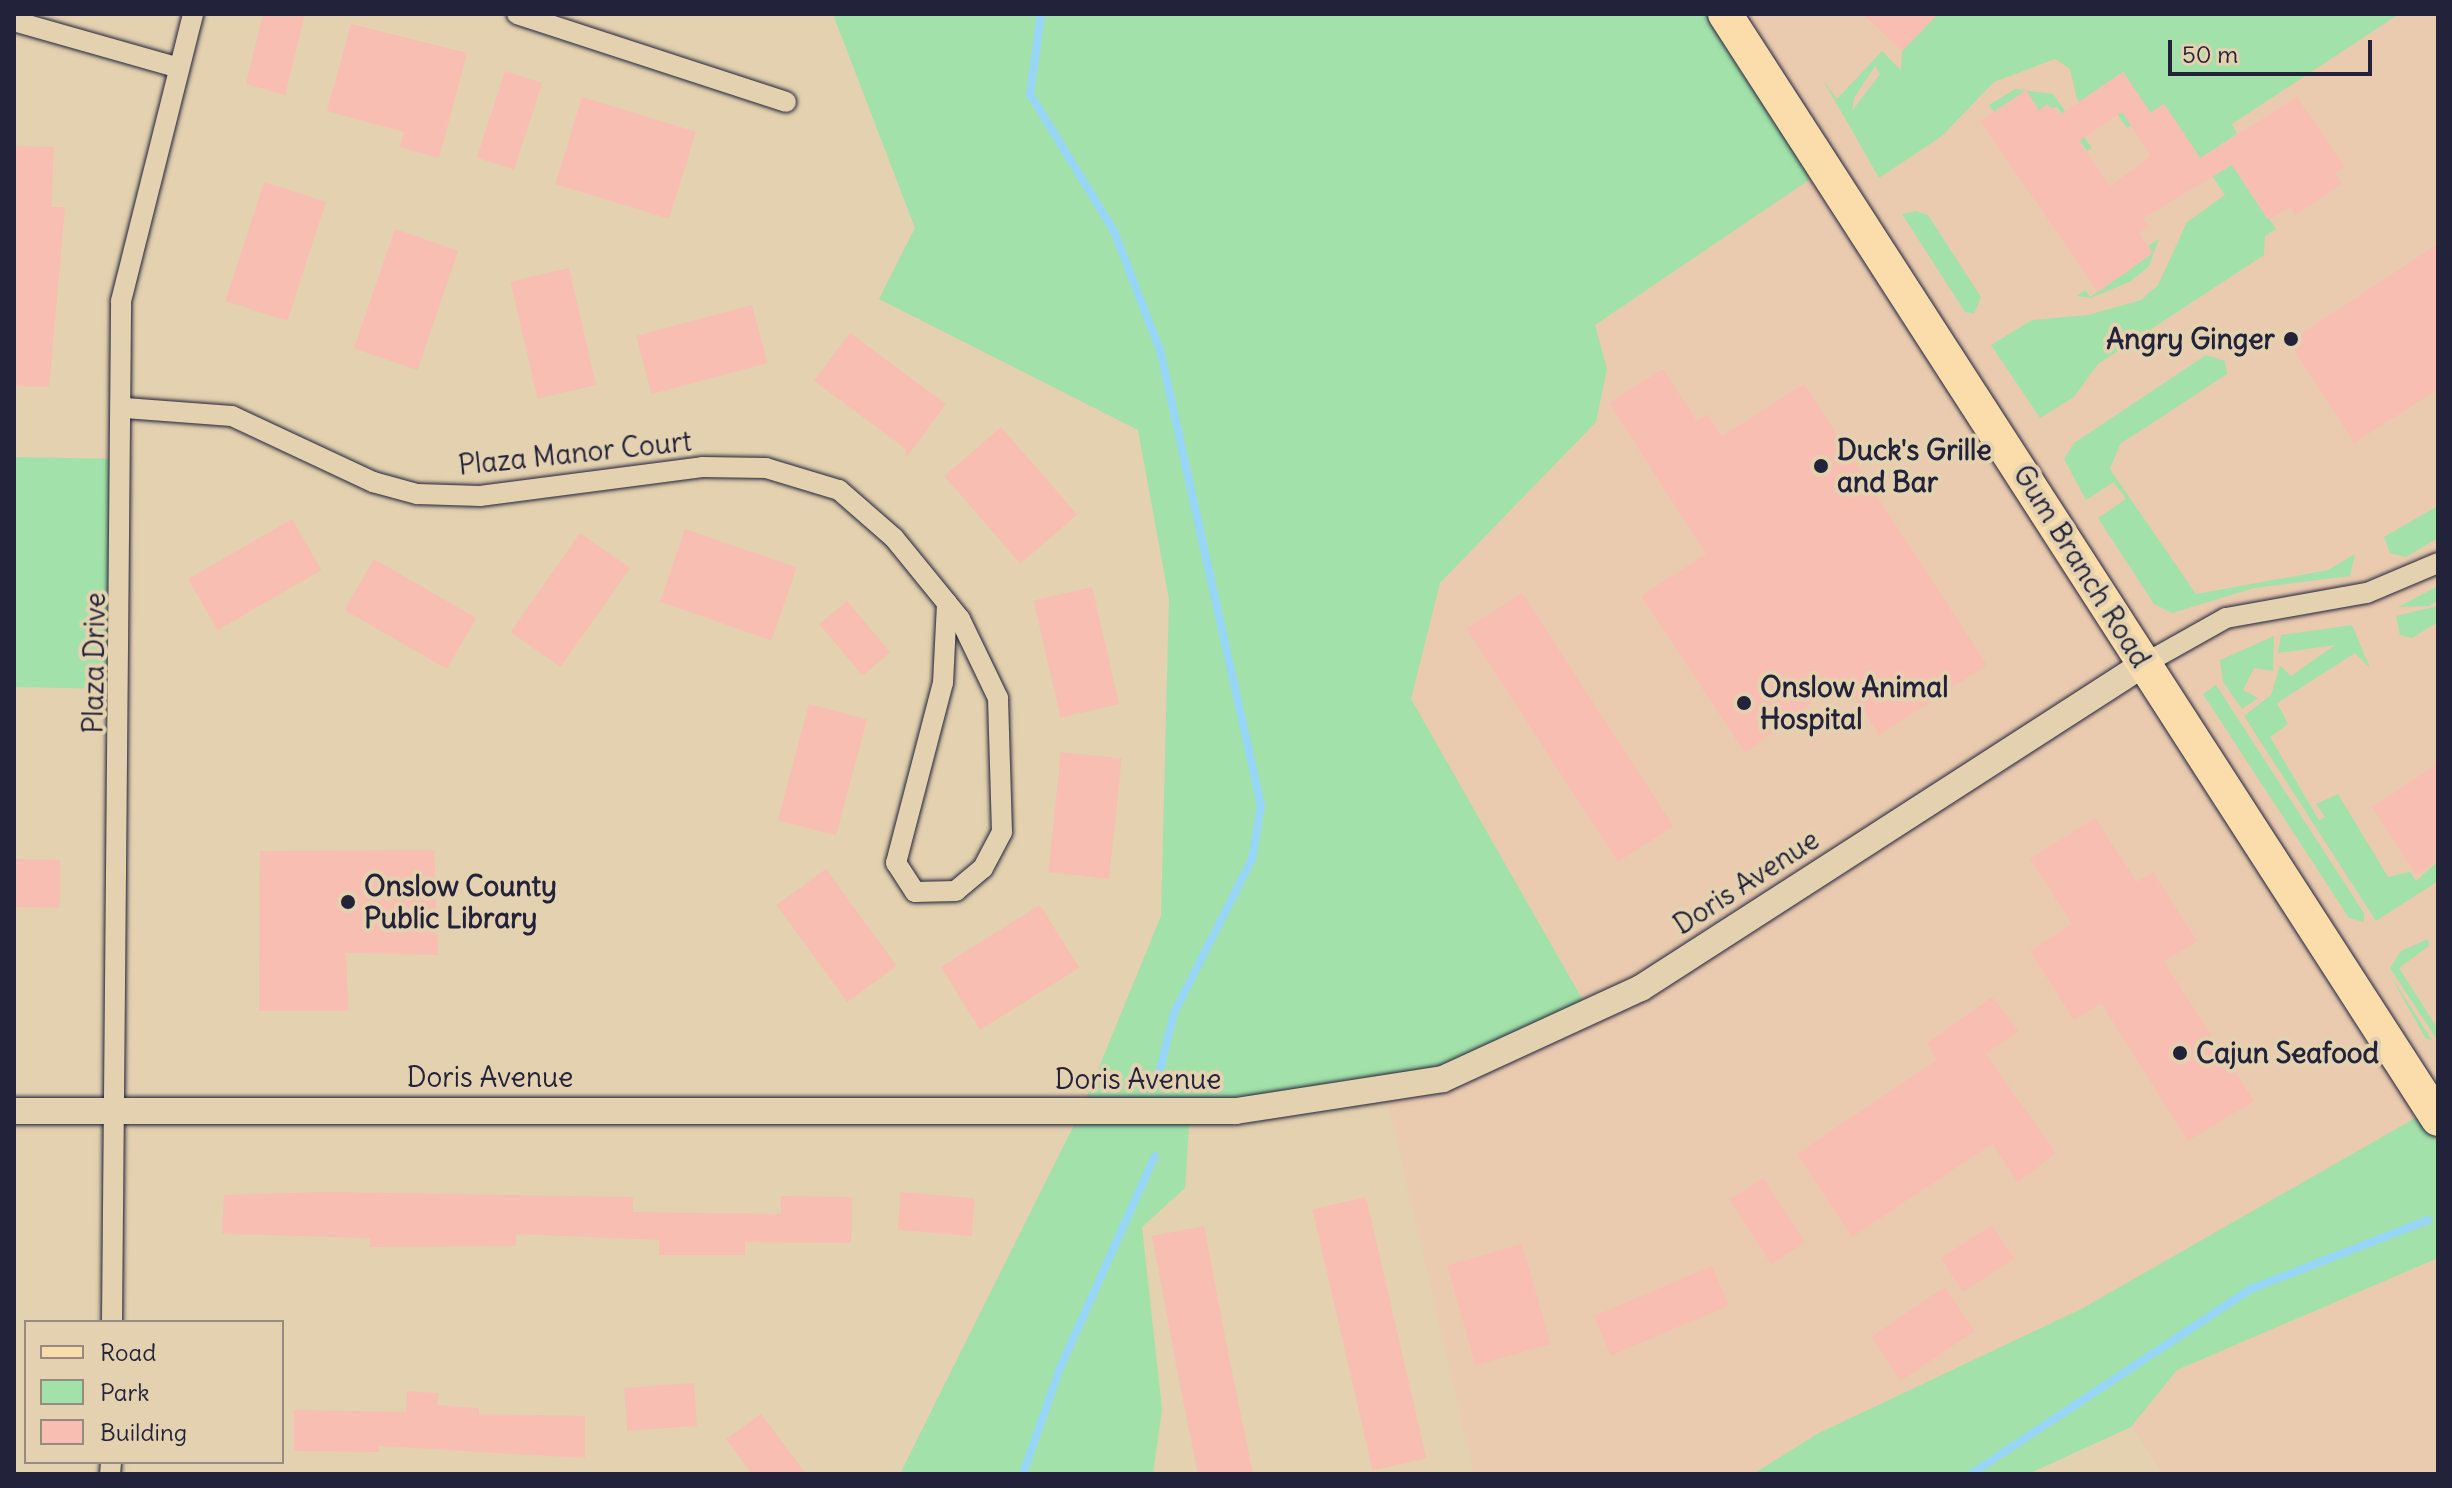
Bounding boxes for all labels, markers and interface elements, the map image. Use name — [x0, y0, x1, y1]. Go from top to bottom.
scale bar — [2172, 24, 2376, 74]
text: 50 m — [2182, 39, 2238, 69]
place label: Angry Ginger — [2106, 322, 2275, 356]
marker: Angry Ginger — [2282, 330, 2300, 348]
street label: Plaza Manor Court — [457, 424, 693, 482]
place label: Duck's Grille and Bar — [1837, 433, 1991, 499]
marker: Duck's Grille and Bar — [1812, 457, 1830, 475]
street label: Gum Branch Road — [2006, 459, 2158, 673]
street label: Plaza Drive — [76, 592, 112, 734]
place label: Onslow Animal Hospital — [1760, 670, 1949, 736]
marker: Onslow Animal Hospital — [1735, 694, 1753, 712]
street label: Doris Avenue — [1667, 823, 1825, 941]
place label: Onslow County Public Library — [364, 869, 557, 935]
marker: Onslow County Public Library — [339, 893, 357, 911]
place label: Cajun Seafood — [2196, 1036, 2379, 1070]
marker: Cajun Seafood — [2171, 1044, 2189, 1062]
street label: Doris Avenue — [407, 1060, 573, 1094]
street label: Doris Avenue — [1055, 1062, 1221, 1096]
legend — [24, 1320, 284, 1464]
text: Road — [100, 1337, 156, 1367]
text: Park — [100, 1377, 150, 1407]
text: Building — [100, 1417, 187, 1447]

